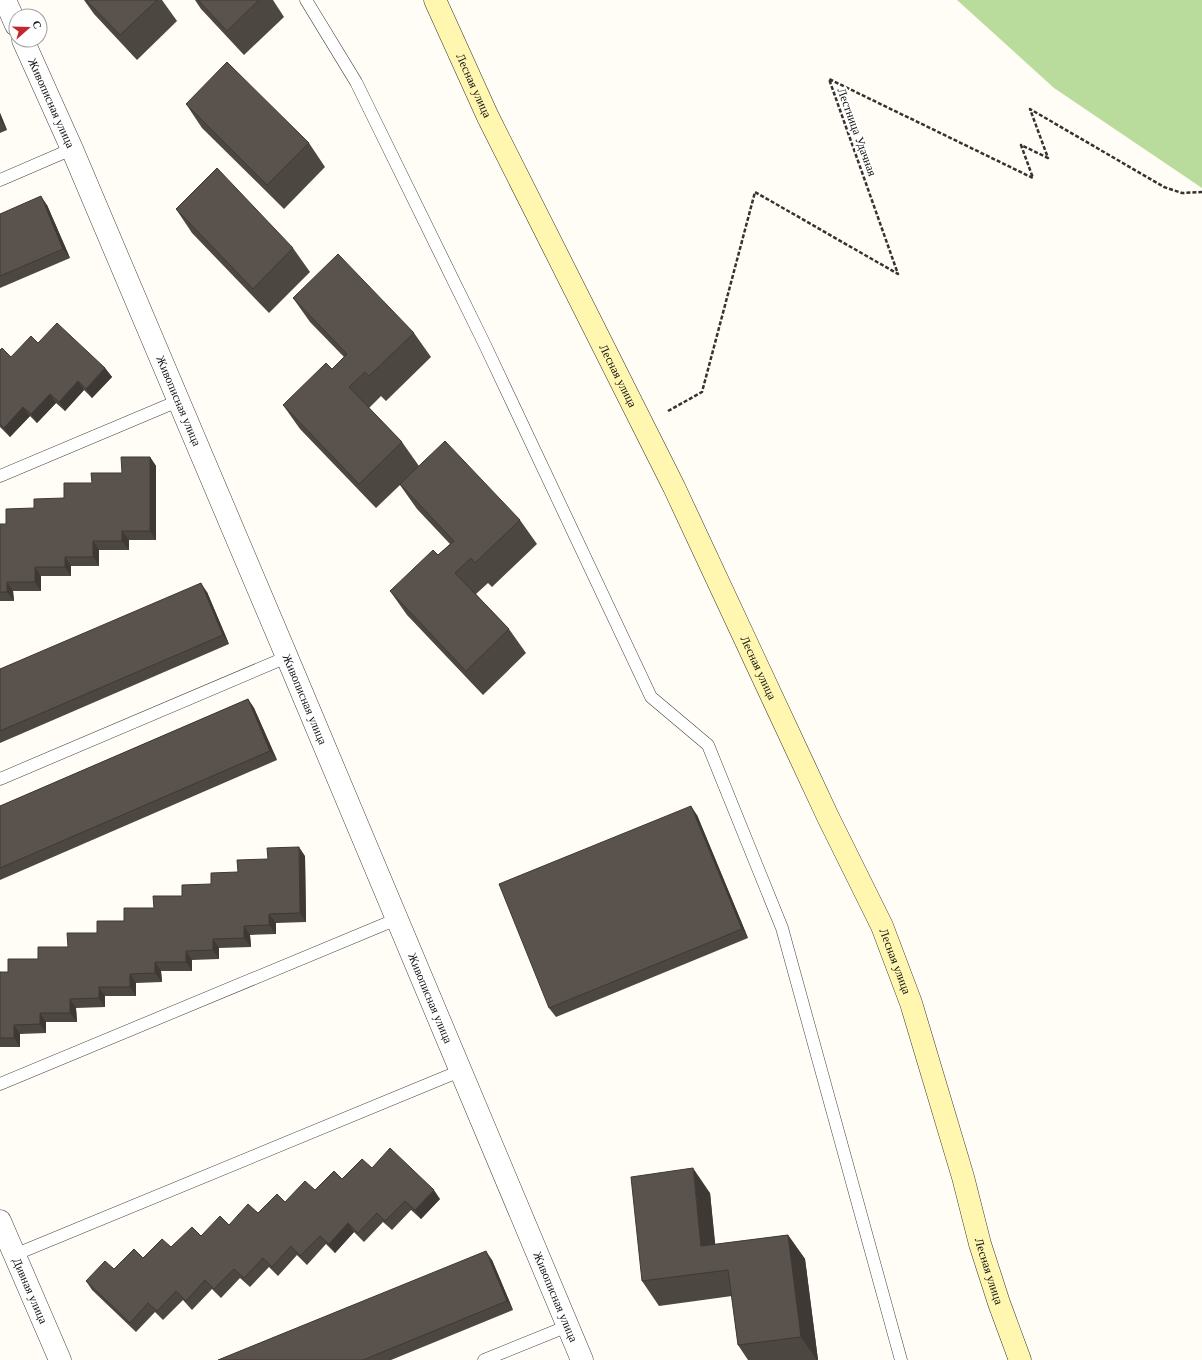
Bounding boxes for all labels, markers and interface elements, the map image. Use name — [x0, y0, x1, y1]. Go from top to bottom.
north arrow — [8, 8, 48, 48]
text: С — [30, 19, 44, 30]
street label: Лесная улица — [453, 51, 495, 121]
street label: Живописная улица — [25, 56, 78, 151]
street label: Лестница Удачная — [835, 86, 880, 178]
street label: Лесная улица — [596, 342, 640, 410]
street label: Живописная улица — [153, 354, 204, 449]
street label: Лесная улица — [737, 634, 780, 703]
street label: Живописная улица — [280, 652, 330, 747]
street label: Лесная улица — [877, 926, 914, 997]
street label: Живописная улица — [405, 951, 456, 1046]
street label: Лесная улица — [972, 1237, 1006, 1307]
street label: Живописная улица — [530, 1249, 581, 1345]
street label: Дивная улица — [10, 1256, 51, 1326]

